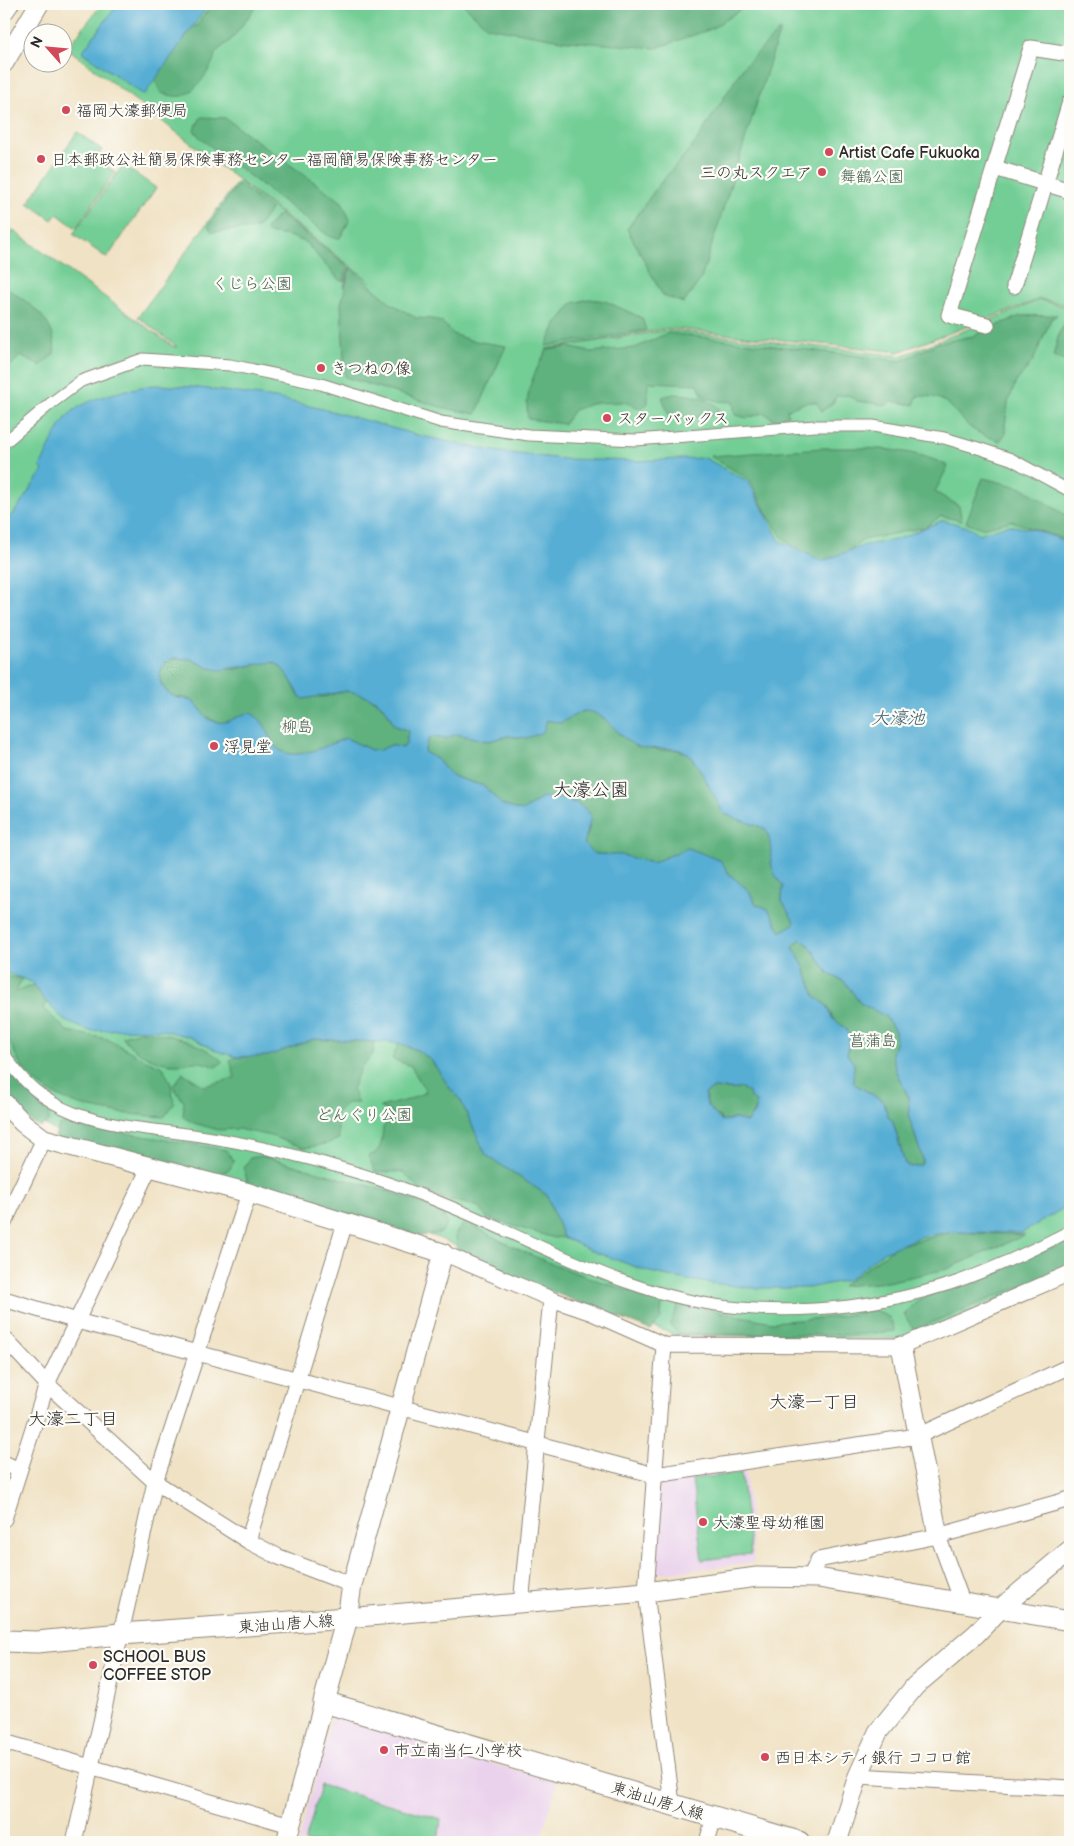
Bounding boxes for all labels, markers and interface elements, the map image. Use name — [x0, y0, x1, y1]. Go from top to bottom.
north arrow — [22, 22, 72, 72]
text: N — [27, 34, 47, 51]
place label: 福岡大濠郵便局 — [76, 102, 188, 121]
marker: 福岡大濠郵便局 — [60, 104, 72, 116]
place label: Artist Cafe Fukuoka — [839, 144, 980, 163]
marker: Artist Cafe Fukuoka — [823, 146, 835, 158]
place label: 日本郵政公社簡易保険事務センター福岡簡易保険事務センター — [51, 151, 498, 170]
marker: 日本郵政公社簡易保険事務センター福岡簡易保険事務センター — [35, 153, 47, 165]
place label: 三の丸スクエア — [700, 164, 812, 183]
marker: 三の丸スクエア — [816, 166, 828, 178]
park label: 舞鶴公園 — [840, 168, 904, 187]
park label: くじら公園 — [212, 275, 292, 294]
place label: きつねの像 — [331, 360, 411, 379]
marker: きつねの像 — [315, 362, 327, 374]
place label: スターバックス — [617, 410, 729, 429]
marker: スターバックス — [601, 412, 613, 424]
water label: 大濠池 — [871, 708, 926, 729]
park label: 柳島 — [281, 718, 313, 737]
place label: 浮見堂 — [224, 738, 272, 757]
marker: 浮見堂 — [208, 740, 220, 752]
district label: 大濠公園 — [553, 779, 629, 802]
park label: 菖蒲島 — [849, 1032, 897, 1051]
park label: どんぐり公園 — [316, 1106, 412, 1125]
district label: 大濠一丁目 — [769, 1392, 859, 1413]
district label: 大濠二丁目 — [28, 1409, 118, 1430]
place label: 大濠聖母幼稚園 — [713, 1514, 825, 1533]
marker: 大濠聖母幼稚園 — [697, 1516, 709, 1528]
street label: 東油山唐人線 — [238, 1612, 335, 1637]
place label: SCHOOL BUS COFFEE STOP — [103, 1648, 211, 1685]
marker: SCHOOL BUS COFFEE STOP — [87, 1659, 99, 1671]
place label: 市立南当仁小学校 — [394, 1742, 522, 1761]
marker: 市立南当仁小学校 — [378, 1744, 390, 1756]
place label: 西日本シティ銀行 ココロ館 — [775, 1749, 971, 1768]
marker: 西日本シティ銀行 ココロ館 — [759, 1751, 771, 1763]
street label: 東油山唐人線 — [609, 1778, 706, 1825]

